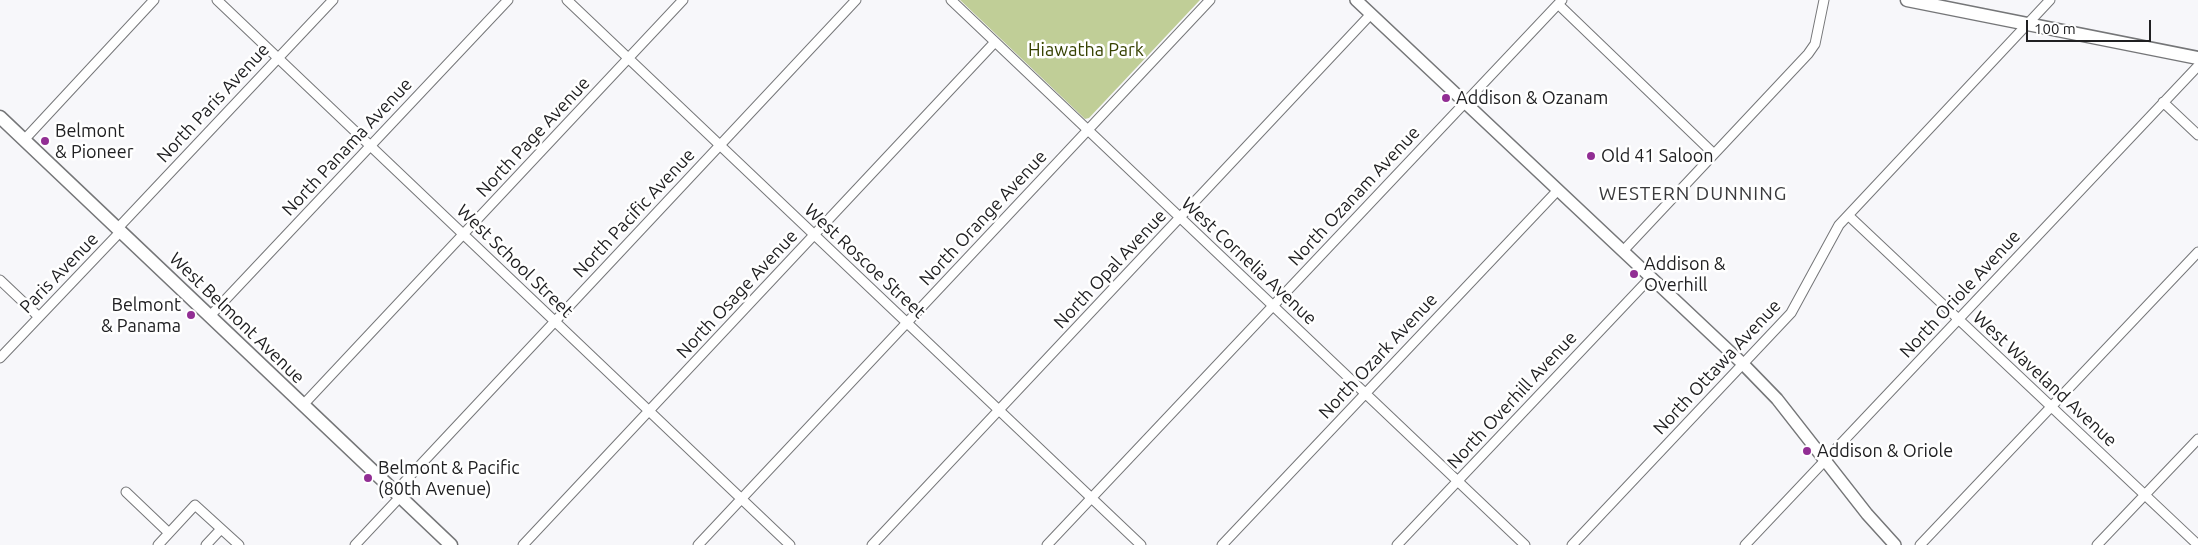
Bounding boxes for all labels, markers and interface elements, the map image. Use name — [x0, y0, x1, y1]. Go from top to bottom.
scale bar — [2028, 10, 2153, 42]
text: 100 m — [2034, 20, 2076, 37]
street label: North Paris Avenue — [152, 39, 274, 167]
park label: Hiawatha Park — [1028, 39, 1144, 61]
street label: North Page Avenue — [472, 72, 594, 202]
street label: North Panama Avenue — [278, 74, 416, 220]
place label: Addison & Ozanam — [1456, 87, 1608, 109]
marker: Addison & Ozanam — [1440, 92, 1452, 104]
place label: Belmont & Pioneer — [55, 120, 134, 162]
street label: North Ozanam Avenue — [1284, 122, 1424, 270]
marker: Belmont & Pioneer — [39, 135, 51, 147]
street label: North Pacific Avenue — [569, 144, 699, 282]
place label: Old 41 Saloon — [1601, 145, 1714, 167]
street label: North Orange Avenue — [915, 146, 1051, 290]
marker: Old 41 Saloon — [1585, 150, 1597, 162]
district label: WESTERN DUNNING — [1597, 183, 1789, 205]
street label: West Cornelia Avenue — [1177, 193, 1321, 329]
street label: West Roscoe Street — [800, 199, 930, 323]
street label: West School Street — [452, 200, 578, 322]
street label: North Opal Avenue — [1049, 205, 1171, 333]
street label: North Osage Avenue — [672, 225, 802, 363]
street label: North Oriole Avenue — [1895, 226, 2025, 362]
street label: Paris Avenue — [15, 228, 103, 318]
street label: West Belmont Avenue — [165, 248, 309, 388]
place label: Addison & Overhill — [1644, 253, 1726, 296]
marker: Addison & Overhill — [1628, 268, 1640, 280]
street label: North Ozark Avenue — [1314, 289, 1442, 423]
place label: Belmont & Panama — [101, 294, 181, 336]
street label: North Ottawa Avenue — [1649, 295, 1785, 439]
street label: West Waveland Avenue — [1968, 307, 2122, 451]
marker: Belmont & Panama — [185, 309, 197, 321]
street label: North Overhill Avenue — [1443, 327, 1581, 473]
place label: Addison & Oriole — [1817, 440, 1953, 462]
marker: Addison & Oriole — [1801, 445, 1813, 457]
place label: Belmont & Pacific (80th Avenue) — [378, 457, 520, 499]
marker: Belmont & Pacific (80th Avenue) — [362, 472, 374, 484]

